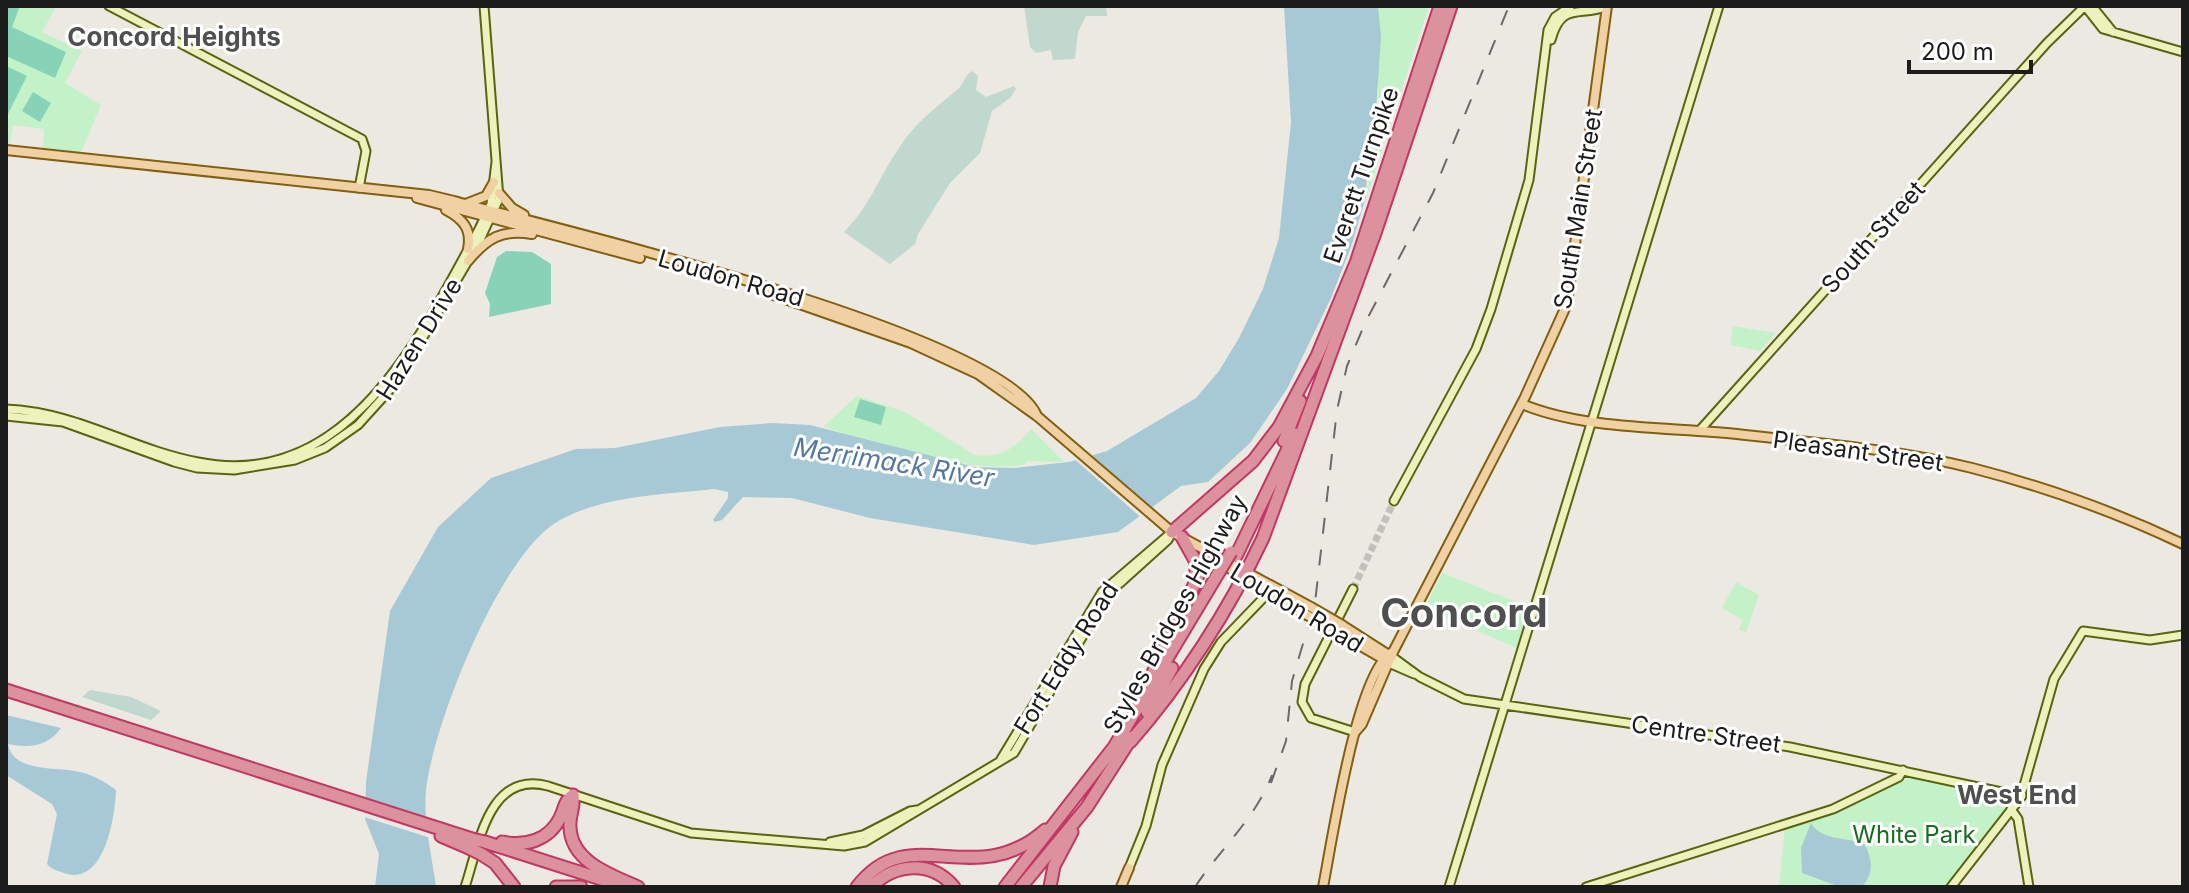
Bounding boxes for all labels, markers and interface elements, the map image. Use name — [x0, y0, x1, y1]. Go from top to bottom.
district label: Concord Heights — [67, 21, 281, 52]
scale bar — [1909, 24, 2031, 74]
text: 200 m — [1921, 37, 1994, 66]
street label: Everett Turnpike — [1317, 83, 1405, 267]
street label: South Main Street — [1548, 107, 1608, 311]
street label: South Street — [1815, 175, 1931, 299]
street label: Loudon Road — [655, 243, 807, 313]
street label: Hazen Drive — [370, 273, 468, 405]
street label: Pleasant Street — [1771, 425, 1945, 477]
water label: Merrimack River — [792, 431, 998, 493]
street label: Styles Bridges Highway — [1097, 489, 1253, 739]
street label: Loudon Road — [1225, 557, 1369, 659]
street label: Fort Eddy Road — [1008, 577, 1124, 739]
district label: Concord — [1380, 588, 1548, 637]
street label: Centre Street — [1629, 709, 1783, 759]
district label: West End — [1957, 779, 2077, 810]
park label: White Park — [1852, 820, 1976, 849]

